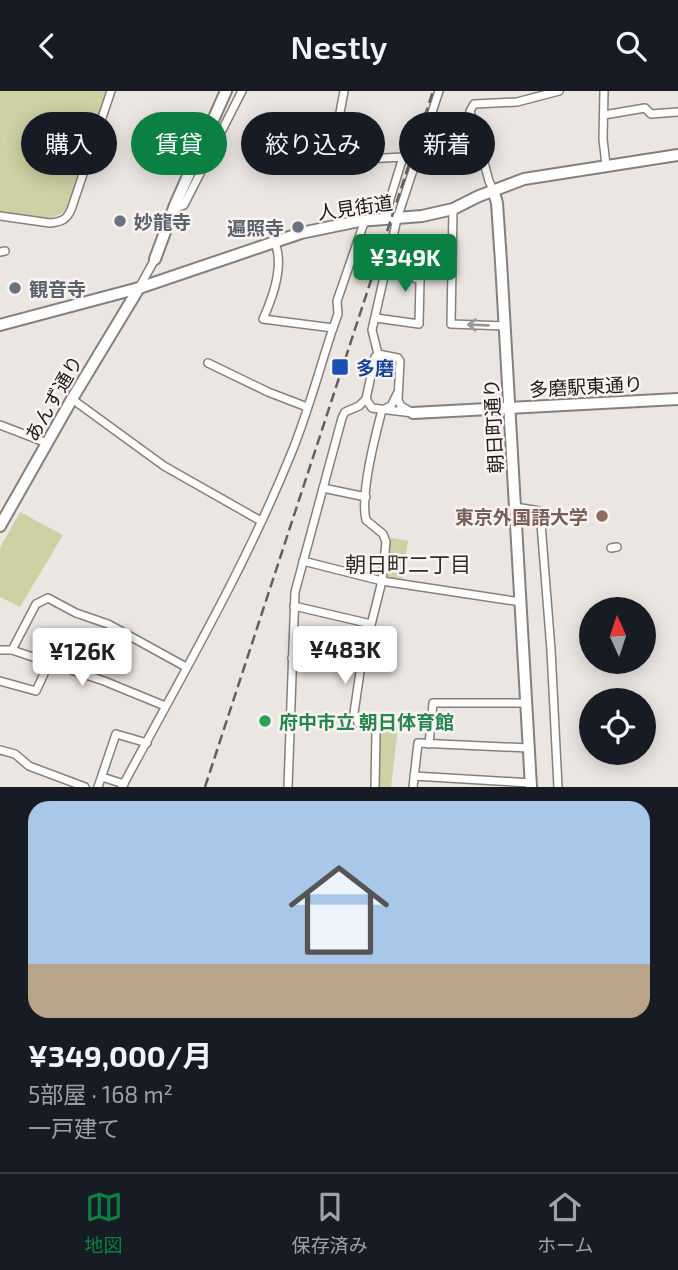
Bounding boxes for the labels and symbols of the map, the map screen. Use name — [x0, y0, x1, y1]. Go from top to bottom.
street label: 人見街道 — [316, 190, 394, 224]
place label: 妙龍寺 — [134, 210, 191, 233]
marker: 妙龍寺 — [112, 213, 128, 229]
place label: 遍照寺 — [227, 216, 284, 239]
marker: 遍照寺 — [290, 219, 306, 235]
pin: ¥349K — [356, 235, 454, 294]
place label: 観音寺 — [29, 277, 86, 300]
marker: 観音寺 — [7, 280, 23, 296]
one-way arrow — [467, 319, 490, 332]
street label: あんず通り — [19, 351, 87, 445]
place label: 多磨 — [356, 356, 394, 379]
marker: 多磨 — [330, 357, 350, 377]
street label: 多磨駅東通り — [528, 372, 644, 400]
street label: 朝日町通り — [479, 378, 507, 474]
place label: 東京外国語大学 — [455, 505, 588, 528]
marker: 東京外国語大学 — [594, 508, 610, 524]
district label: 朝日町二丁目 — [345, 551, 471, 576]
north arrow — [579, 597, 656, 674]
pin: ¥483K — [296, 627, 394, 686]
pin: ¥126K — [33, 629, 131, 688]
place label: 府中市立 朝日体育館 — [279, 710, 454, 733]
marker: 府中市立 朝日体育館 — [257, 713, 273, 729]

